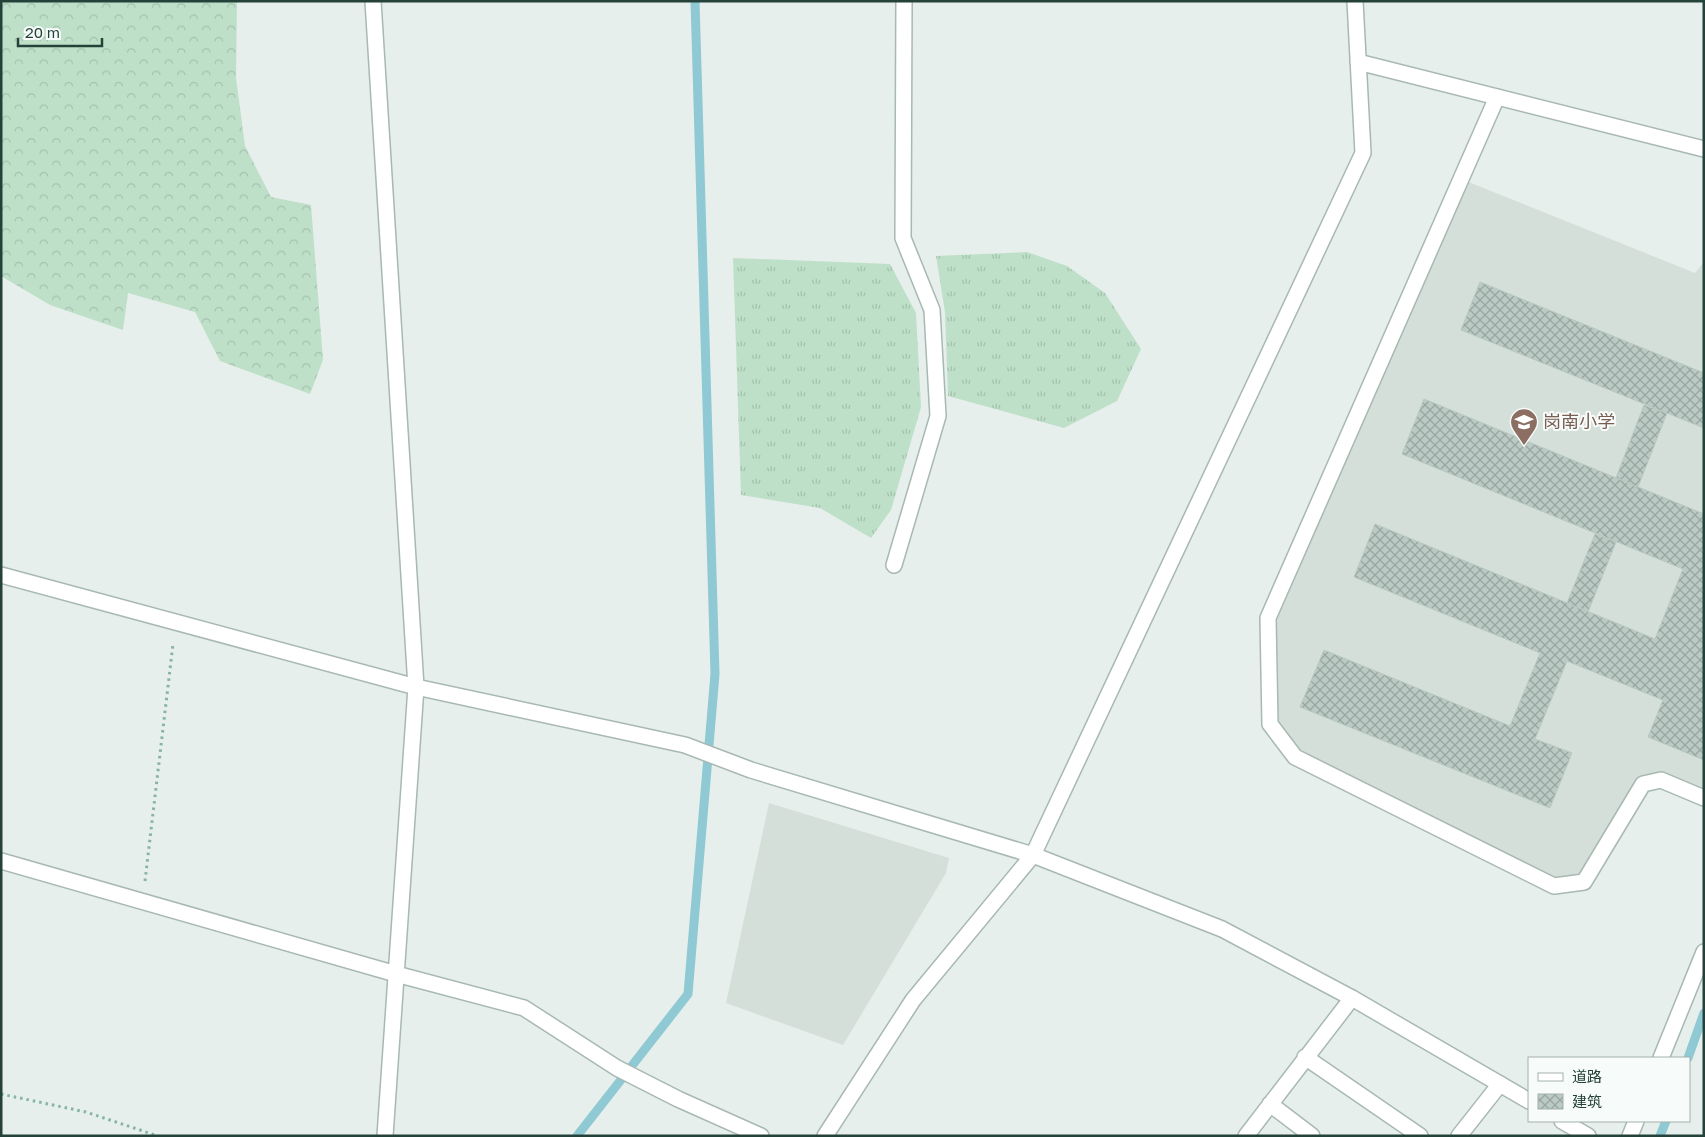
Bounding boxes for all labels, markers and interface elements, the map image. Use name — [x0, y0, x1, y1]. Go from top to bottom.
scale bar — [18, 15, 101, 47]
text: 20 m — [25, 23, 60, 41]
school or university icon: 岗南小学 — [1509, 407, 1539, 446]
place label: 岗南小学 — [1543, 410, 1615, 432]
legend — [1528, 1057, 1690, 1122]
text: 道路 — [1572, 1067, 1602, 1085]
text: 建筑 — [1572, 1092, 1602, 1110]

